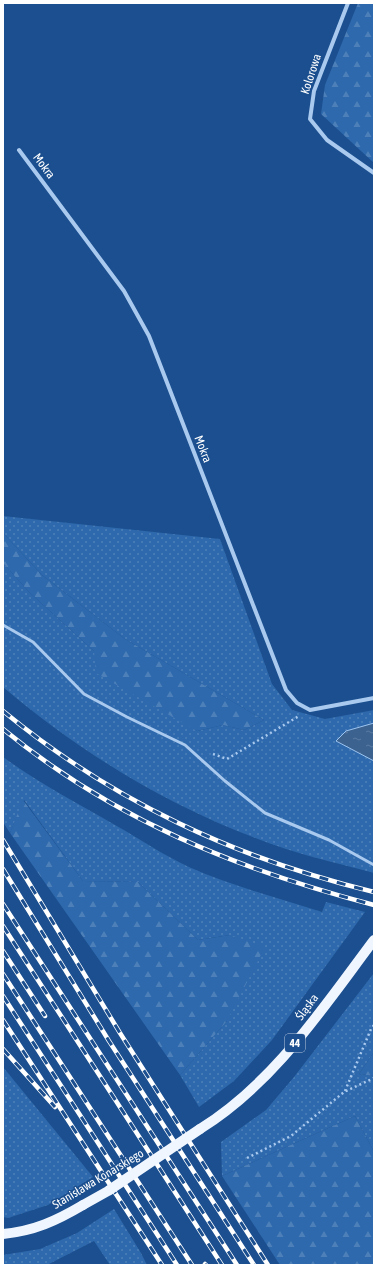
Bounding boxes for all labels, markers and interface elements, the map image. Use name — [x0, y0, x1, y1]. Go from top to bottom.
street label: Kolorowa — [298, 52, 324, 96]
street label: Mokra — [30, 151, 58, 181]
street label: Mokra — [191, 433, 215, 465]
street label: Śląska — [293, 991, 321, 1023]
road number: 44 — [285, 1034, 305, 1052]
street label: Stanisława Konarskiego — [50, 1146, 147, 1212]

